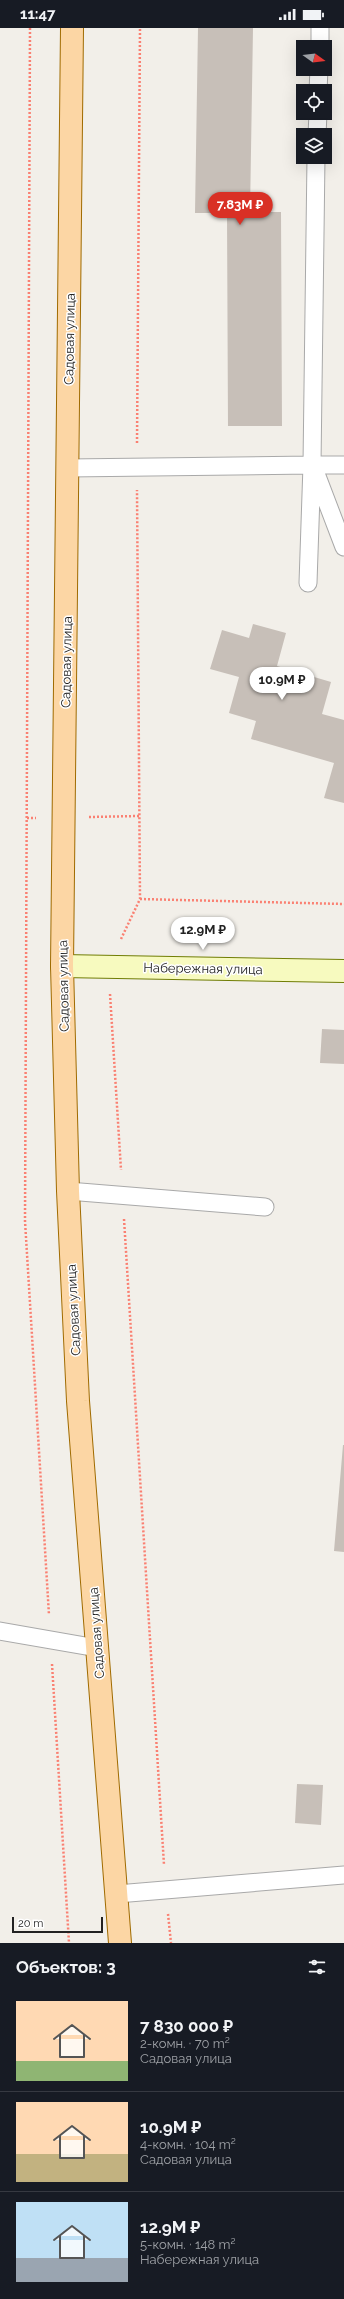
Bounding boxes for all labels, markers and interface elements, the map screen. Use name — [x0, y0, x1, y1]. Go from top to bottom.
text: 11:47 — [20, 5, 56, 23]
north arrow — [296, 40, 332, 76]
map controls — [296, 40, 332, 164]
button: locate — [296, 84, 332, 120]
button: layers — [296, 128, 332, 164]
pin: 7.83M ₽ — [203, 192, 277, 226]
text: 7.83M ₽ — [217, 197, 263, 212]
street label: Садовая улица — [61, 293, 78, 385]
street label: Садовая улица — [58, 616, 75, 708]
pin: 10.9M ₽ — [245, 667, 319, 701]
text: 10.9M ₽ — [259, 672, 305, 687]
pin: 12.9M ₽ — [166, 917, 240, 951]
text: 12.9M ₽ — [180, 922, 226, 937]
street label: Садовая улица — [55, 940, 72, 1032]
street label: Набережная улица — [143, 960, 263, 977]
street label: Садовая улица — [64, 1264, 83, 1356]
street label: Садовая улица — [86, 1587, 107, 1679]
scale bar — [12, 1915, 103, 1934]
text: 20 m — [18, 1917, 43, 1930]
icon: filters — [306, 1956, 328, 1978]
text: Объектов: 3 — [16, 1957, 116, 1977]
text: 7 830 000 ₽ — [140, 2016, 233, 2036]
icon: home — [48, 2017, 96, 2065]
text: 2-комн. · 70 m² — [140, 2036, 230, 2051]
text: Садовая улица — [140, 2051, 232, 2066]
text: 10.9M ₽ — [140, 2117, 201, 2137]
icon: home — [48, 2118, 96, 2166]
text: 4-комн. · 104 m² — [140, 2137, 236, 2152]
text: Садовая улица — [140, 2152, 232, 2167]
text: 12.9M ₽ — [140, 2217, 201, 2237]
icon: home — [48, 2218, 96, 2266]
text: 5-комн. · 148 m² — [140, 2237, 236, 2252]
text: Набережная улица — [140, 2252, 259, 2267]

